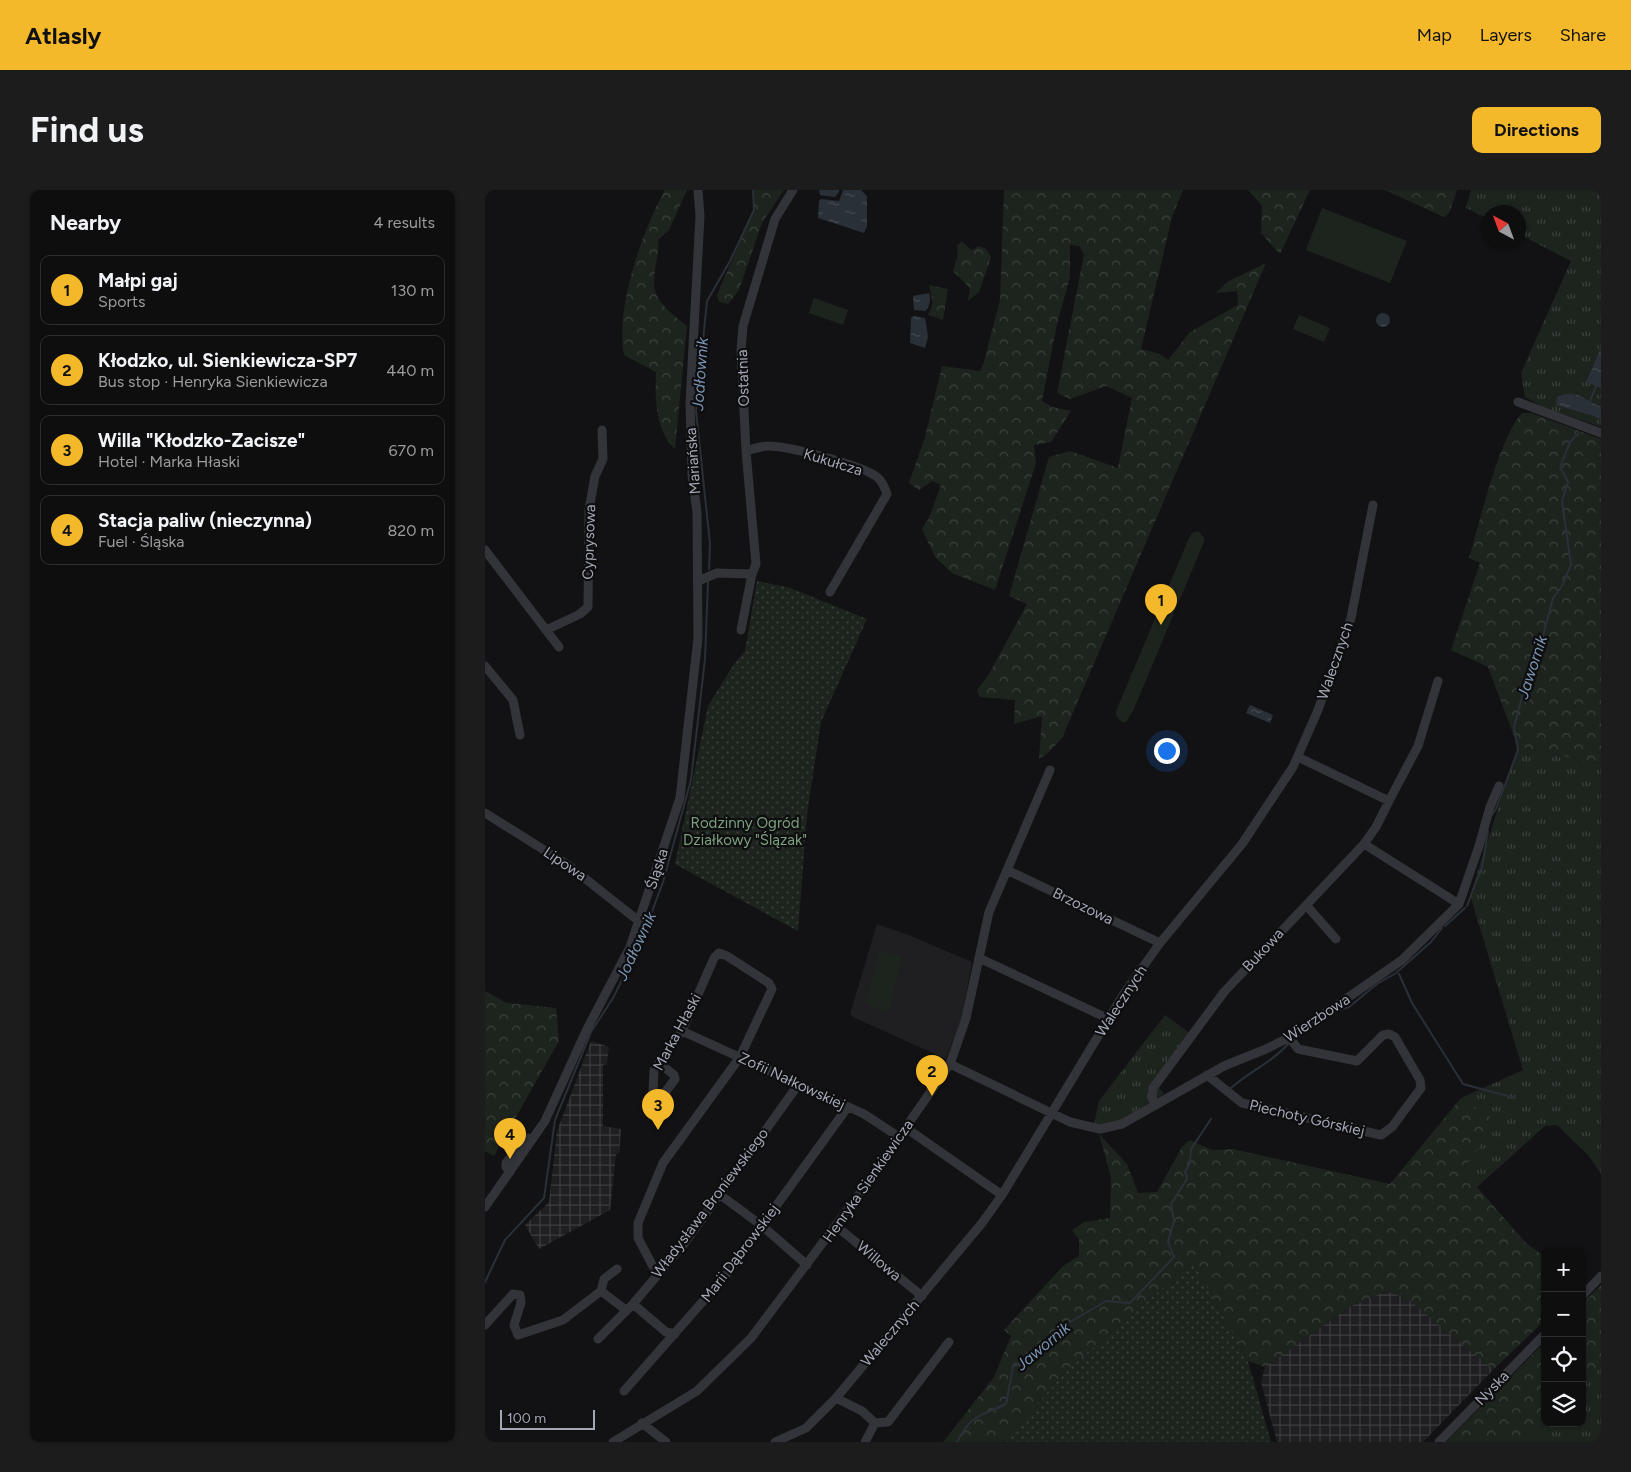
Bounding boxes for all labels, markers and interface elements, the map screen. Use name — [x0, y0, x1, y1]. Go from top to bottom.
text: Atlasly — [25, 21, 101, 50]
text: Map — [1417, 24, 1452, 46]
text: Layers — [1480, 24, 1532, 46]
text: Share — [1560, 24, 1606, 46]
button: Directions — [1472, 107, 1601, 153]
text: Find us — [30, 109, 144, 151]
north arrow — [1481, 205, 1526, 250]
text: Nearby — [50, 210, 121, 235]
text: 4 results — [374, 213, 435, 232]
text: Małpi gaj — [98, 269, 178, 292]
text: 1 — [64, 281, 70, 300]
text: 130 m — [391, 281, 434, 300]
text: Sports — [98, 292, 145, 311]
water label: Jodłownik — [688, 335, 712, 412]
text: Kłodzko, ul. Sienkiewicza-SP7 — [98, 349, 357, 372]
street label: Ostatnia — [733, 349, 753, 407]
text: 2 — [62, 361, 72, 380]
text: 440 m — [386, 361, 434, 380]
text: Bus stop · Henryka Sienkiewicza — [98, 372, 328, 391]
street label: Mariańska — [682, 427, 704, 495]
text: Willa "Kłodzko-Zacisze" — [98, 429, 305, 452]
text: 3 — [63, 441, 71, 460]
text: 670 m — [389, 441, 434, 460]
street label: Kukułcza — [801, 445, 865, 479]
text: Hotel · Marka Hłaski — [98, 452, 240, 471]
street label: Cyprysowa — [579, 504, 599, 580]
text: Stacja paliw (nieczynna) — [98, 509, 312, 532]
text: 4 — [62, 521, 72, 540]
text: 820 m — [387, 521, 434, 540]
text: Fuel · Śląska — [98, 532, 184, 551]
pin: 1 — [1145, 584, 1177, 625]
street label: Walecznych — [1313, 620, 1357, 702]
water label: Jawornik — [1513, 632, 1551, 702]
your location — [1154, 738, 1180, 764]
park label: Rodzinny Ogród Działkowy "Ślązak" — [683, 814, 807, 849]
street label: Lipowa — [540, 843, 590, 885]
street label: Śląska — [642, 846, 672, 892]
street label: Brzozowa — [1050, 884, 1116, 928]
water label: Jodłownik — [611, 908, 661, 984]
street label: Bukowa — [1239, 925, 1287, 975]
street label: Walecznych — [1091, 962, 1151, 1040]
street label: Marka Hłaski — [649, 990, 705, 1074]
street label: Wierzbowa — [1281, 990, 1353, 1046]
street label: Zofii Nałkowskiej — [736, 1048, 848, 1114]
pin: 2 — [916, 1055, 948, 1096]
pin: 3 — [642, 1089, 674, 1130]
street label: Piechoty Górskiej — [1248, 1096, 1366, 1140]
street label: Henryka Sienkiewicza — [819, 1116, 917, 1246]
pin: 4 — [494, 1118, 526, 1159]
street label: Władysława Broniewskiego — [648, 1124, 772, 1281]
street label: Marii Dąbrowskiej — [697, 1200, 783, 1306]
street label: Willowa — [853, 1237, 905, 1285]
map controls — [1541, 1247, 1586, 1427]
button: + — [1541, 1247, 1586, 1292]
button: − — [1541, 1292, 1586, 1337]
street label: Walecznych — [857, 1296, 923, 1370]
water label: Jawornik — [1011, 1317, 1075, 1375]
button: locate — [1541, 1337, 1586, 1382]
street label: Nyska — [1471, 1367, 1513, 1409]
button: layers — [1541, 1382, 1586, 1427]
scale bar — [500, 1407, 595, 1430]
text: 100 m — [507, 1410, 546, 1427]

